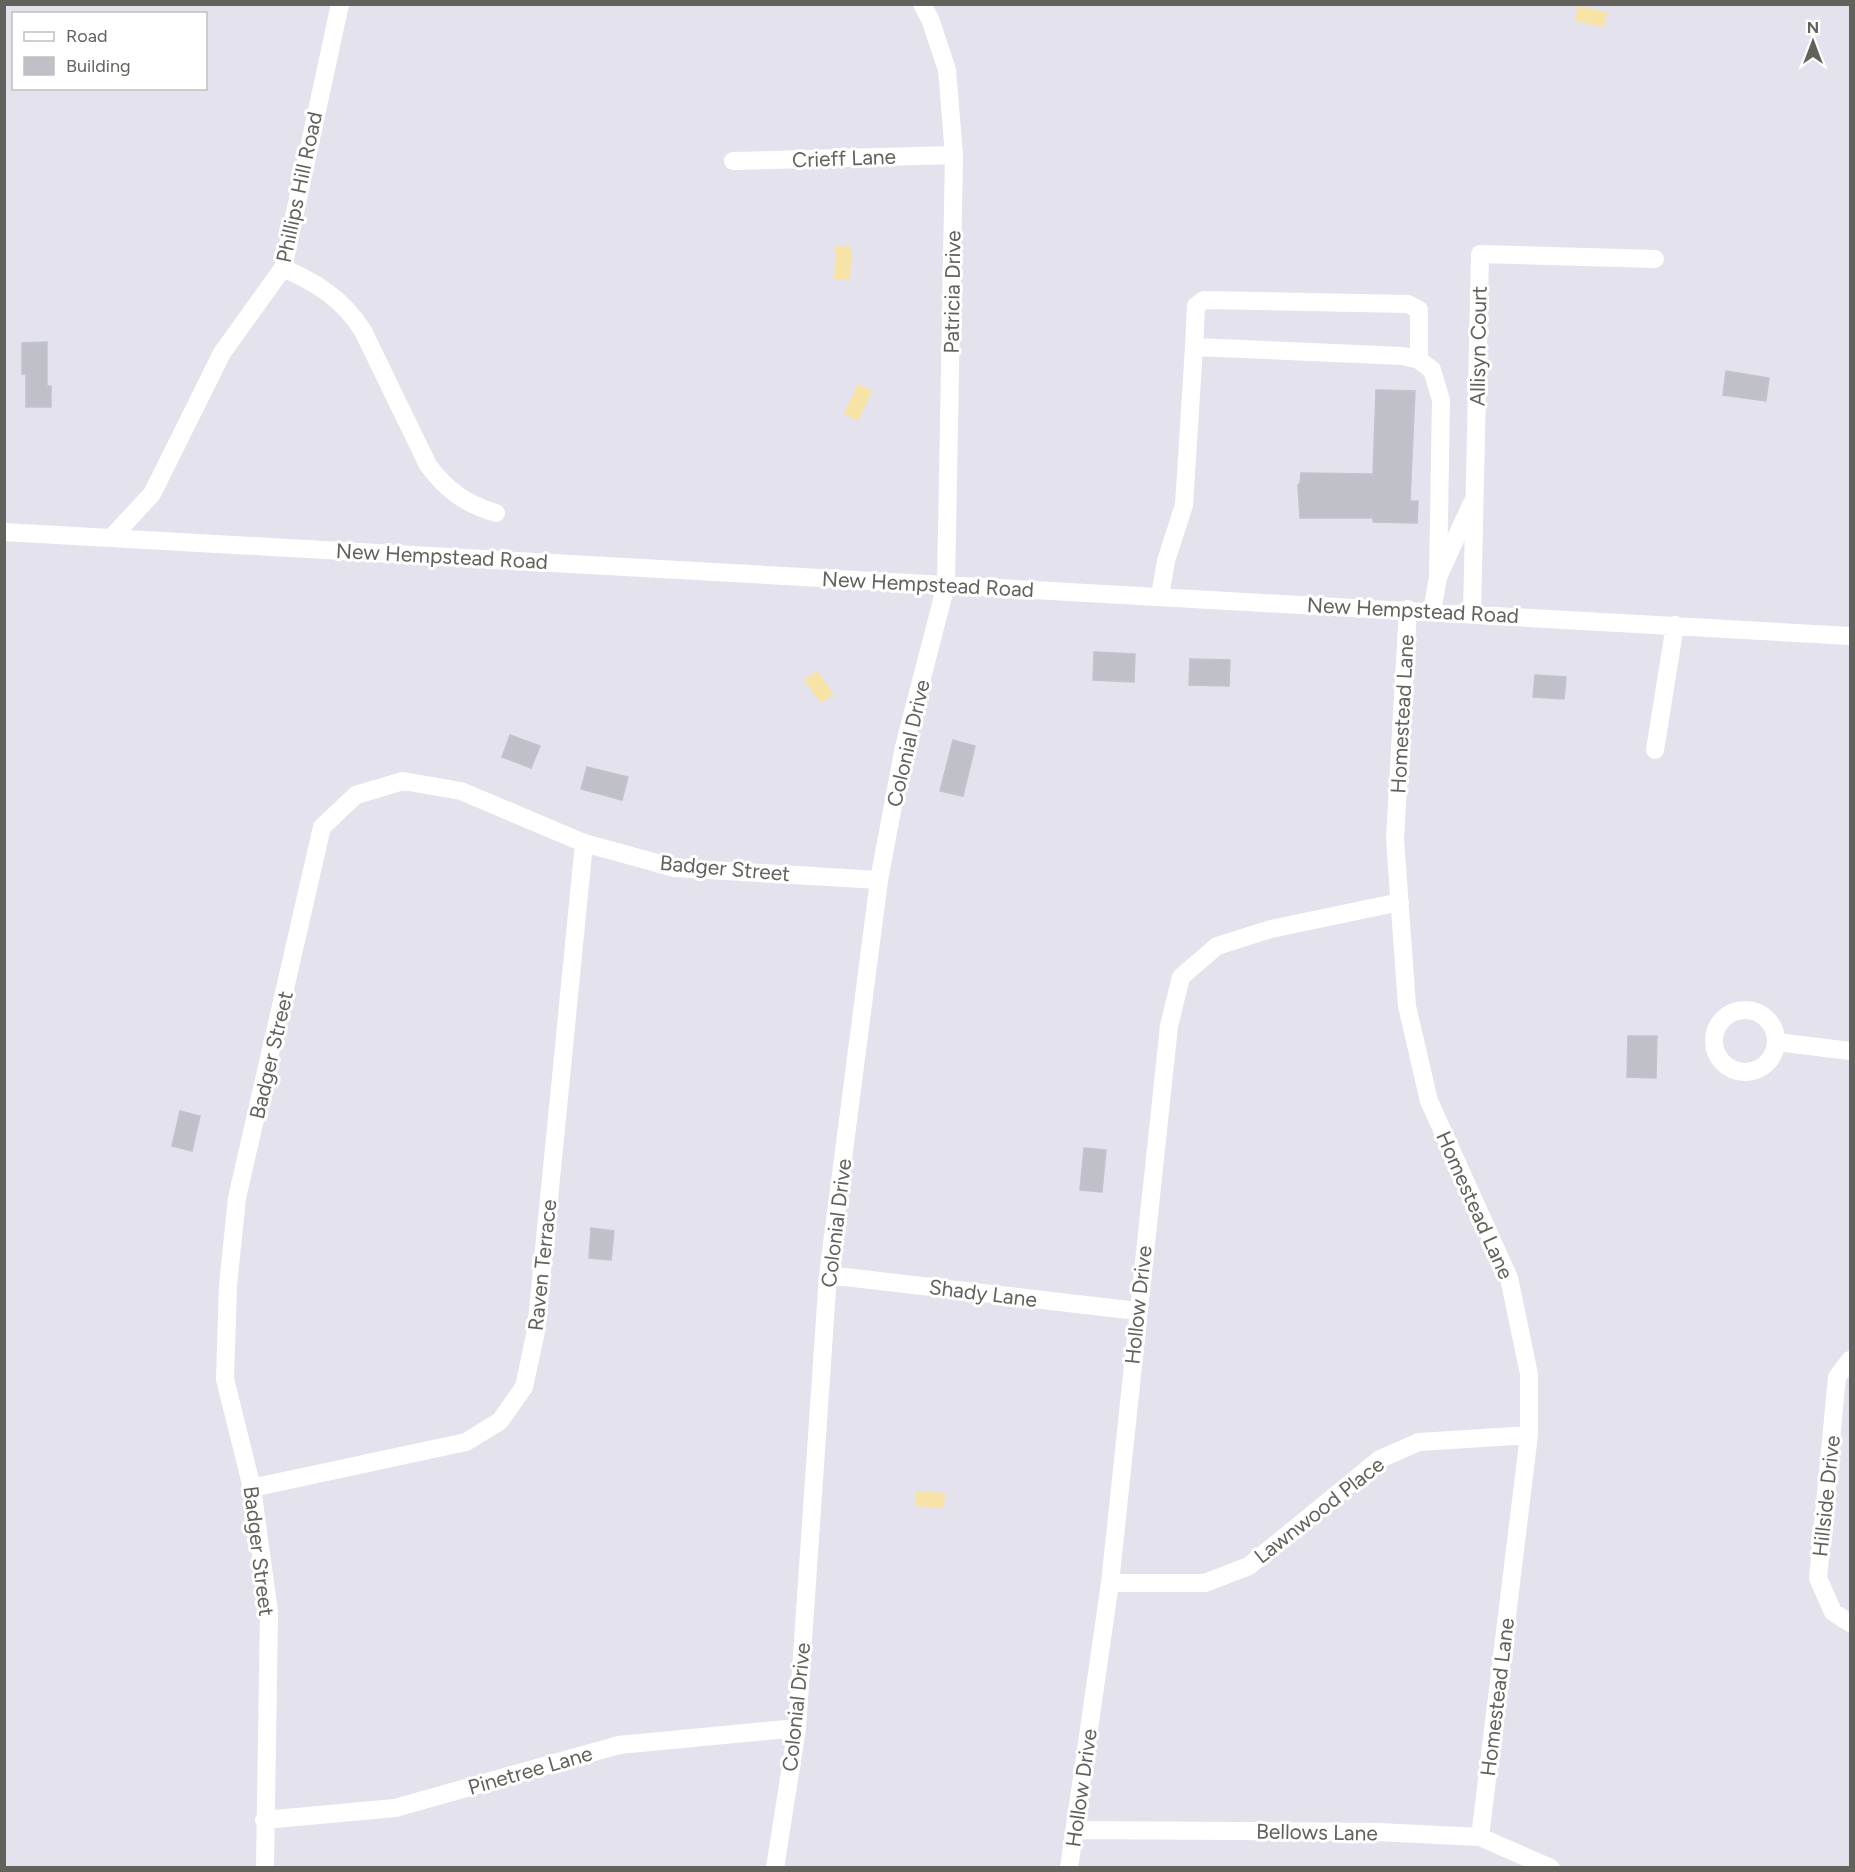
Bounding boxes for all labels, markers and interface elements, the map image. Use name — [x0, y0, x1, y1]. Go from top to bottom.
legend — [12, 12, 207, 90]
north arrow — [1783, 12, 1843, 72]
text: N — [1807, 18, 1819, 37]
text: Road — [66, 25, 107, 47]
text: Building — [66, 55, 131, 77]
street label: Phillips Hill Road — [271, 109, 327, 265]
street label: Crieff Lane — [792, 144, 896, 172]
street label: Patricia Drive — [938, 230, 966, 354]
street label: Allisyn Court — [1464, 286, 1492, 406]
street label: New Hempstead Road — [335, 538, 549, 574]
street label: New Hempstead Road — [821, 566, 1035, 602]
street label: New Hempstead Road — [1306, 592, 1520, 628]
street label: Homestead Lane — [1385, 634, 1419, 794]
street label: Colonial Drive — [881, 677, 935, 809]
street label: Badger Street — [659, 850, 791, 886]
street label: Badger Street — [244, 988, 298, 1122]
street label: Homestead Lane — [1431, 1127, 1519, 1283]
street label: Colonial Drive — [816, 1157, 856, 1289]
street label: Raven Terrace — [523, 1198, 561, 1332]
street label: Hollow Drive — [1119, 1244, 1157, 1366]
street label: Shady Lane — [928, 1274, 1038, 1312]
street label: Hillside Drive — [1807, 1434, 1845, 1558]
street label: Lawnwood Place — [1249, 1452, 1389, 1568]
street label: Badger Street — [239, 1485, 279, 1617]
street label: Homestead Lane — [1475, 1616, 1519, 1778]
street label: Colonial Drive — [777, 1641, 815, 1773]
street label: Hollow Drive — [1060, 1727, 1102, 1849]
street label: Pinetree Lane — [465, 1740, 595, 1800]
street label: Bellows Lane — [1256, 1818, 1378, 1846]

